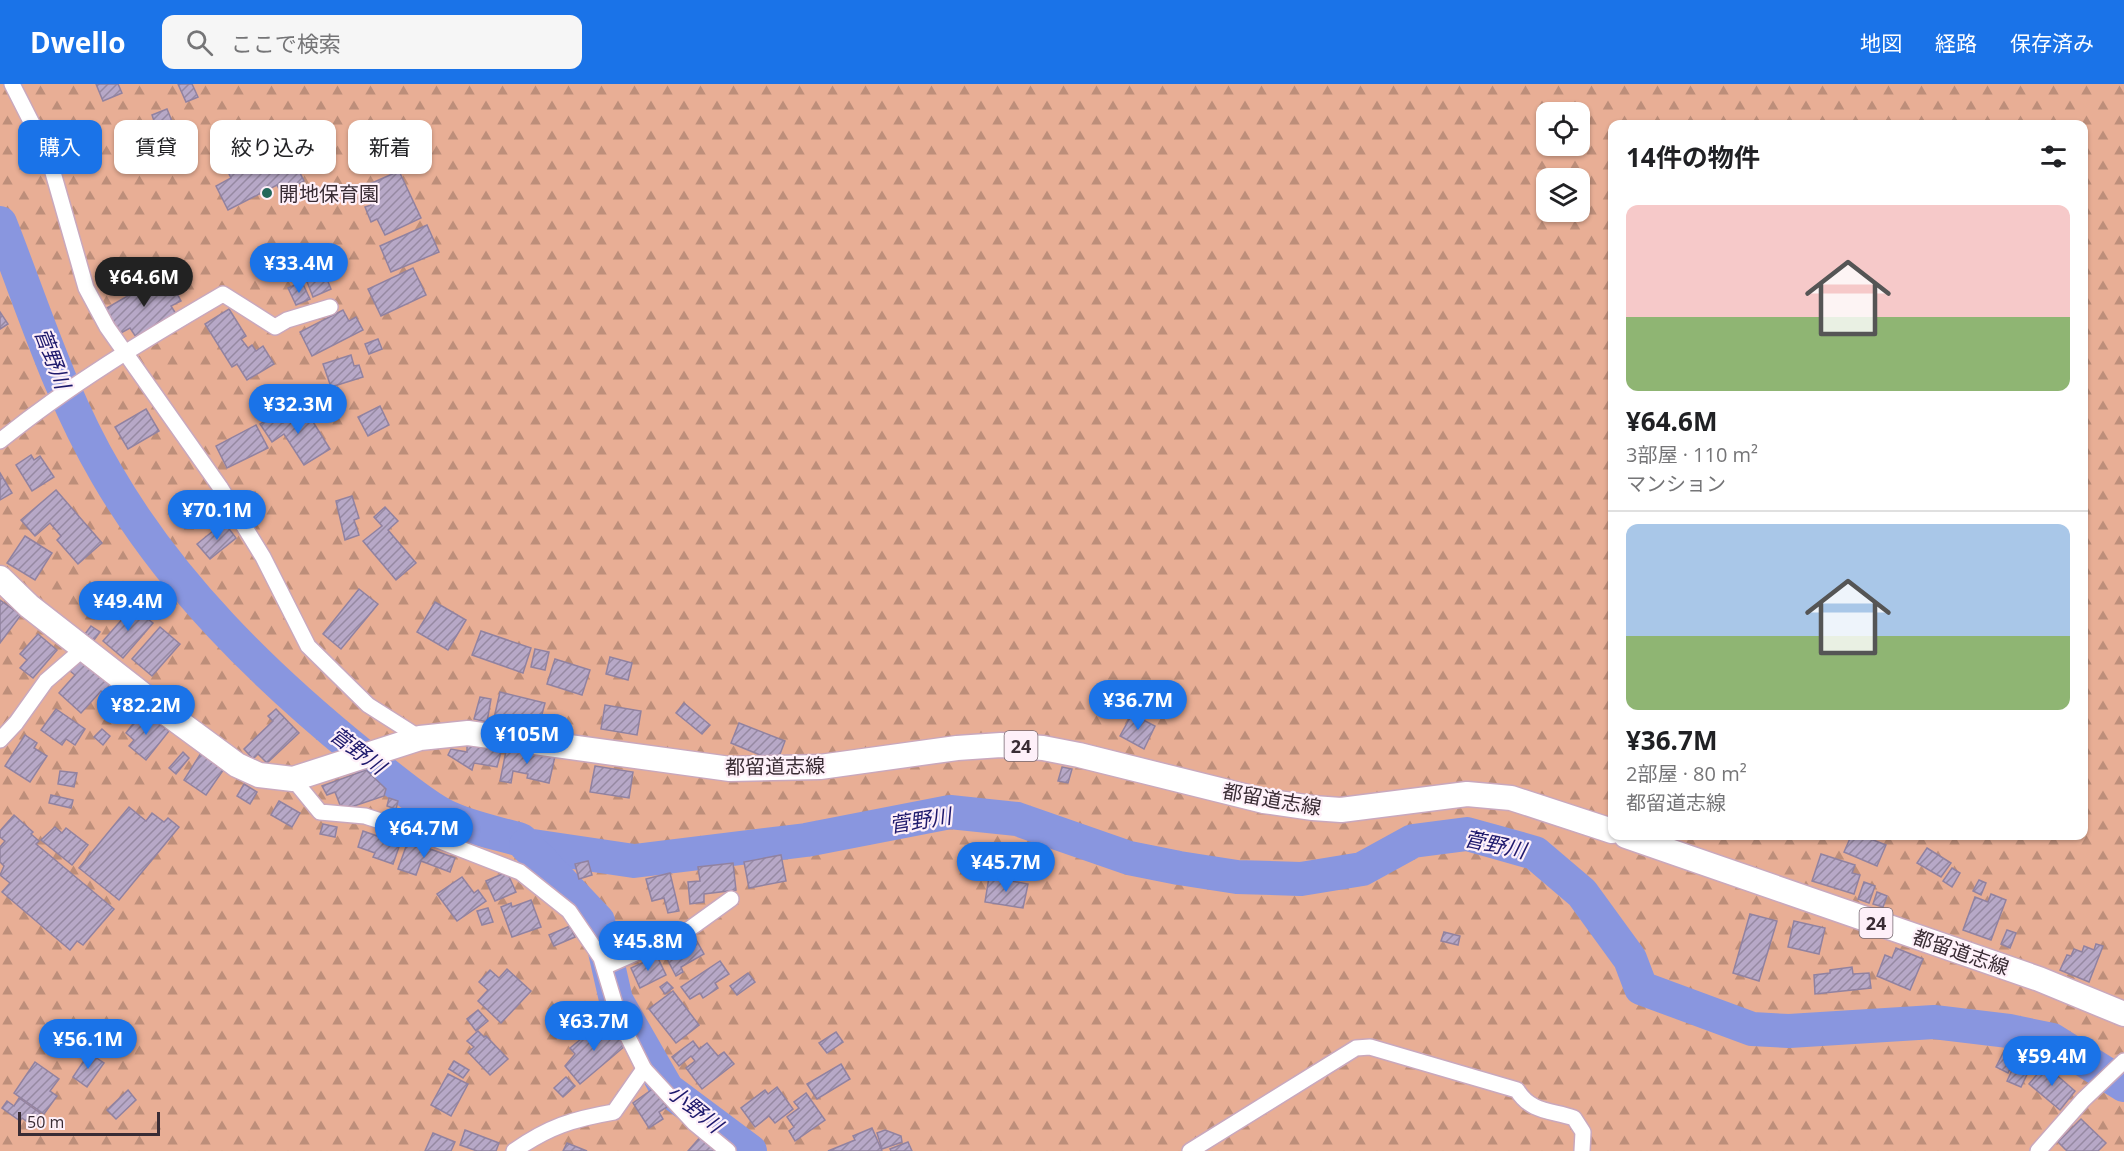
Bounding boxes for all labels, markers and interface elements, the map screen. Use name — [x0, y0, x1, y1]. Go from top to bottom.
search box — [162, 15, 582, 69]
text: Dwello — [30, 23, 126, 61]
icon: search — [183, 26, 216, 59]
text: ここで検索 — [231, 28, 341, 58]
text: 地図 — [1860, 29, 1902, 57]
text: 経路 — [1935, 29, 1977, 57]
text: 保存済み — [2010, 29, 2094, 57]
map controls — [1536, 102, 1590, 222]
button: locate — [1536, 102, 1590, 156]
chip: 購入 — [18, 120, 102, 174]
chip: 賃貸 — [114, 120, 198, 174]
chip: 絞り込み — [210, 120, 336, 174]
chip: 新着 — [348, 120, 432, 174]
text: 14件の物件 — [1626, 139, 1760, 175]
icon: filters — [2037, 140, 2070, 173]
button: layers — [1536, 168, 1590, 222]
place label: 開地保育園 — [279, 180, 379, 207]
marker: 開地保育園 — [260, 186, 274, 200]
pin: ¥33.4M — [250, 243, 348, 294]
icon: home — [1794, 244, 1902, 352]
text: ¥33.4M — [264, 249, 334, 276]
pin: ¥64.6M — [95, 257, 193, 308]
text: ¥64.6M — [109, 263, 179, 290]
water label: 菅野川 — [29, 324, 78, 394]
pin: ¥32.3M — [249, 384, 347, 435]
text: ¥32.3M — [263, 390, 333, 417]
text: ¥64.6M — [1626, 403, 1717, 439]
text: 3部屋 · 110 m² — [1626, 441, 1758, 468]
text: マンション — [1626, 470, 1726, 497]
pin: ¥70.1M — [168, 490, 266, 541]
text: ¥70.1M — [182, 496, 252, 523]
icon: home — [1794, 563, 1902, 671]
pin: ¥49.4M — [79, 581, 177, 632]
text: ¥49.4M — [93, 587, 163, 614]
pin: ¥36.7M — [1089, 680, 1187, 731]
pin: ¥82.2M — [97, 685, 195, 736]
text: ¥36.7M — [1103, 686, 1173, 713]
text: ¥82.2M — [111, 691, 181, 718]
pin: ¥105M — [485, 714, 569, 765]
water label: 菅野川 — [324, 720, 393, 781]
text: ¥105M — [495, 720, 559, 747]
text: ¥36.7M — [1626, 722, 1717, 758]
road number: 24 — [1004, 731, 1038, 761]
street label: 都留道志線 — [725, 752, 825, 780]
text: 2部屋 · 80 m² — [1626, 760, 1747, 787]
street label: 都留道志線 — [1220, 777, 1324, 821]
text: 都留道志線 — [1626, 789, 1726, 816]
water label: 菅野川 — [887, 801, 955, 839]
pin: ¥64.7M — [375, 808, 473, 859]
text: ¥64.7M — [389, 814, 459, 841]
water label: 菅野川 — [1461, 824, 1531, 865]
pin: ¥45.7M — [957, 842, 1055, 893]
text: ¥45.7M — [971, 848, 1041, 875]
road number: 24 — [1860, 908, 1892, 938]
pin: ¥45.8M — [599, 921, 697, 972]
street label: 都留道志線 — [1909, 923, 2013, 981]
text: ¥45.8M — [613, 927, 683, 954]
pin: ¥63.7M — [545, 1001, 643, 1052]
text: ¥63.7M — [559, 1007, 629, 1034]
pin: ¥56.1M — [39, 1019, 137, 1070]
text: ¥56.1M — [53, 1025, 123, 1052]
pin: ¥59.4M — [2003, 1036, 2101, 1087]
text: ¥59.4M — [2017, 1042, 2087, 1069]
water label: 小野川 — [662, 1077, 730, 1140]
scale bar — [18, 1109, 160, 1136]
text: 50 m — [27, 1111, 64, 1133]

